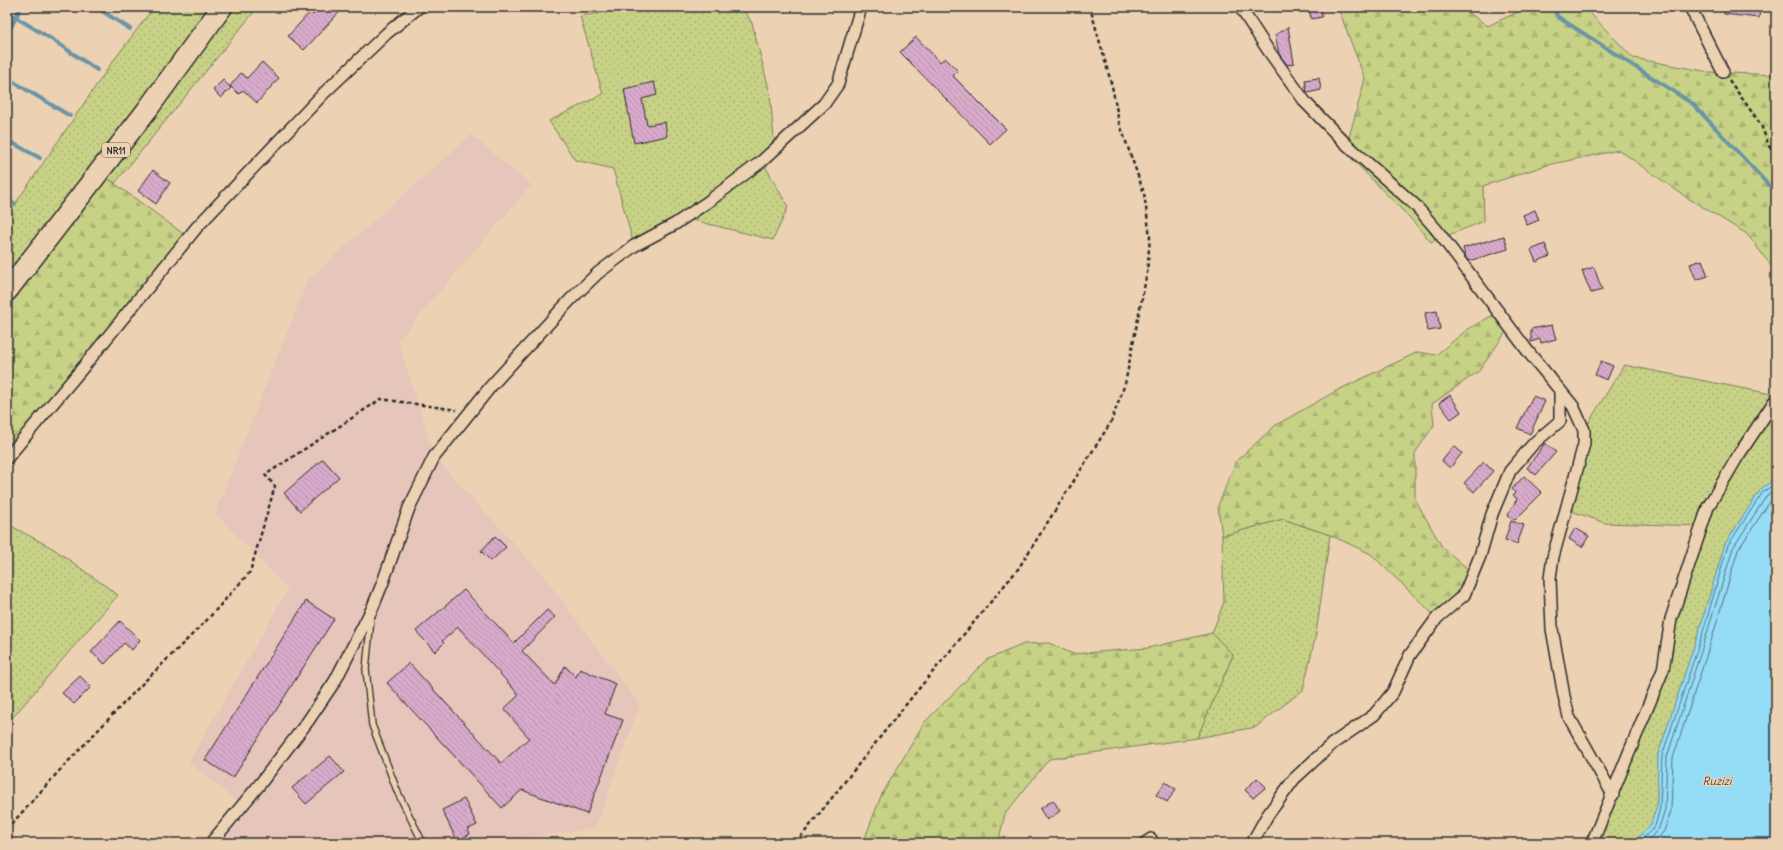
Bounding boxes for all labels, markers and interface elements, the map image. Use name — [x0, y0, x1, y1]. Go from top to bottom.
road number: NR11 — [102, 143, 130, 157]
water label: Ruzizi — [1703, 774, 1733, 788]

